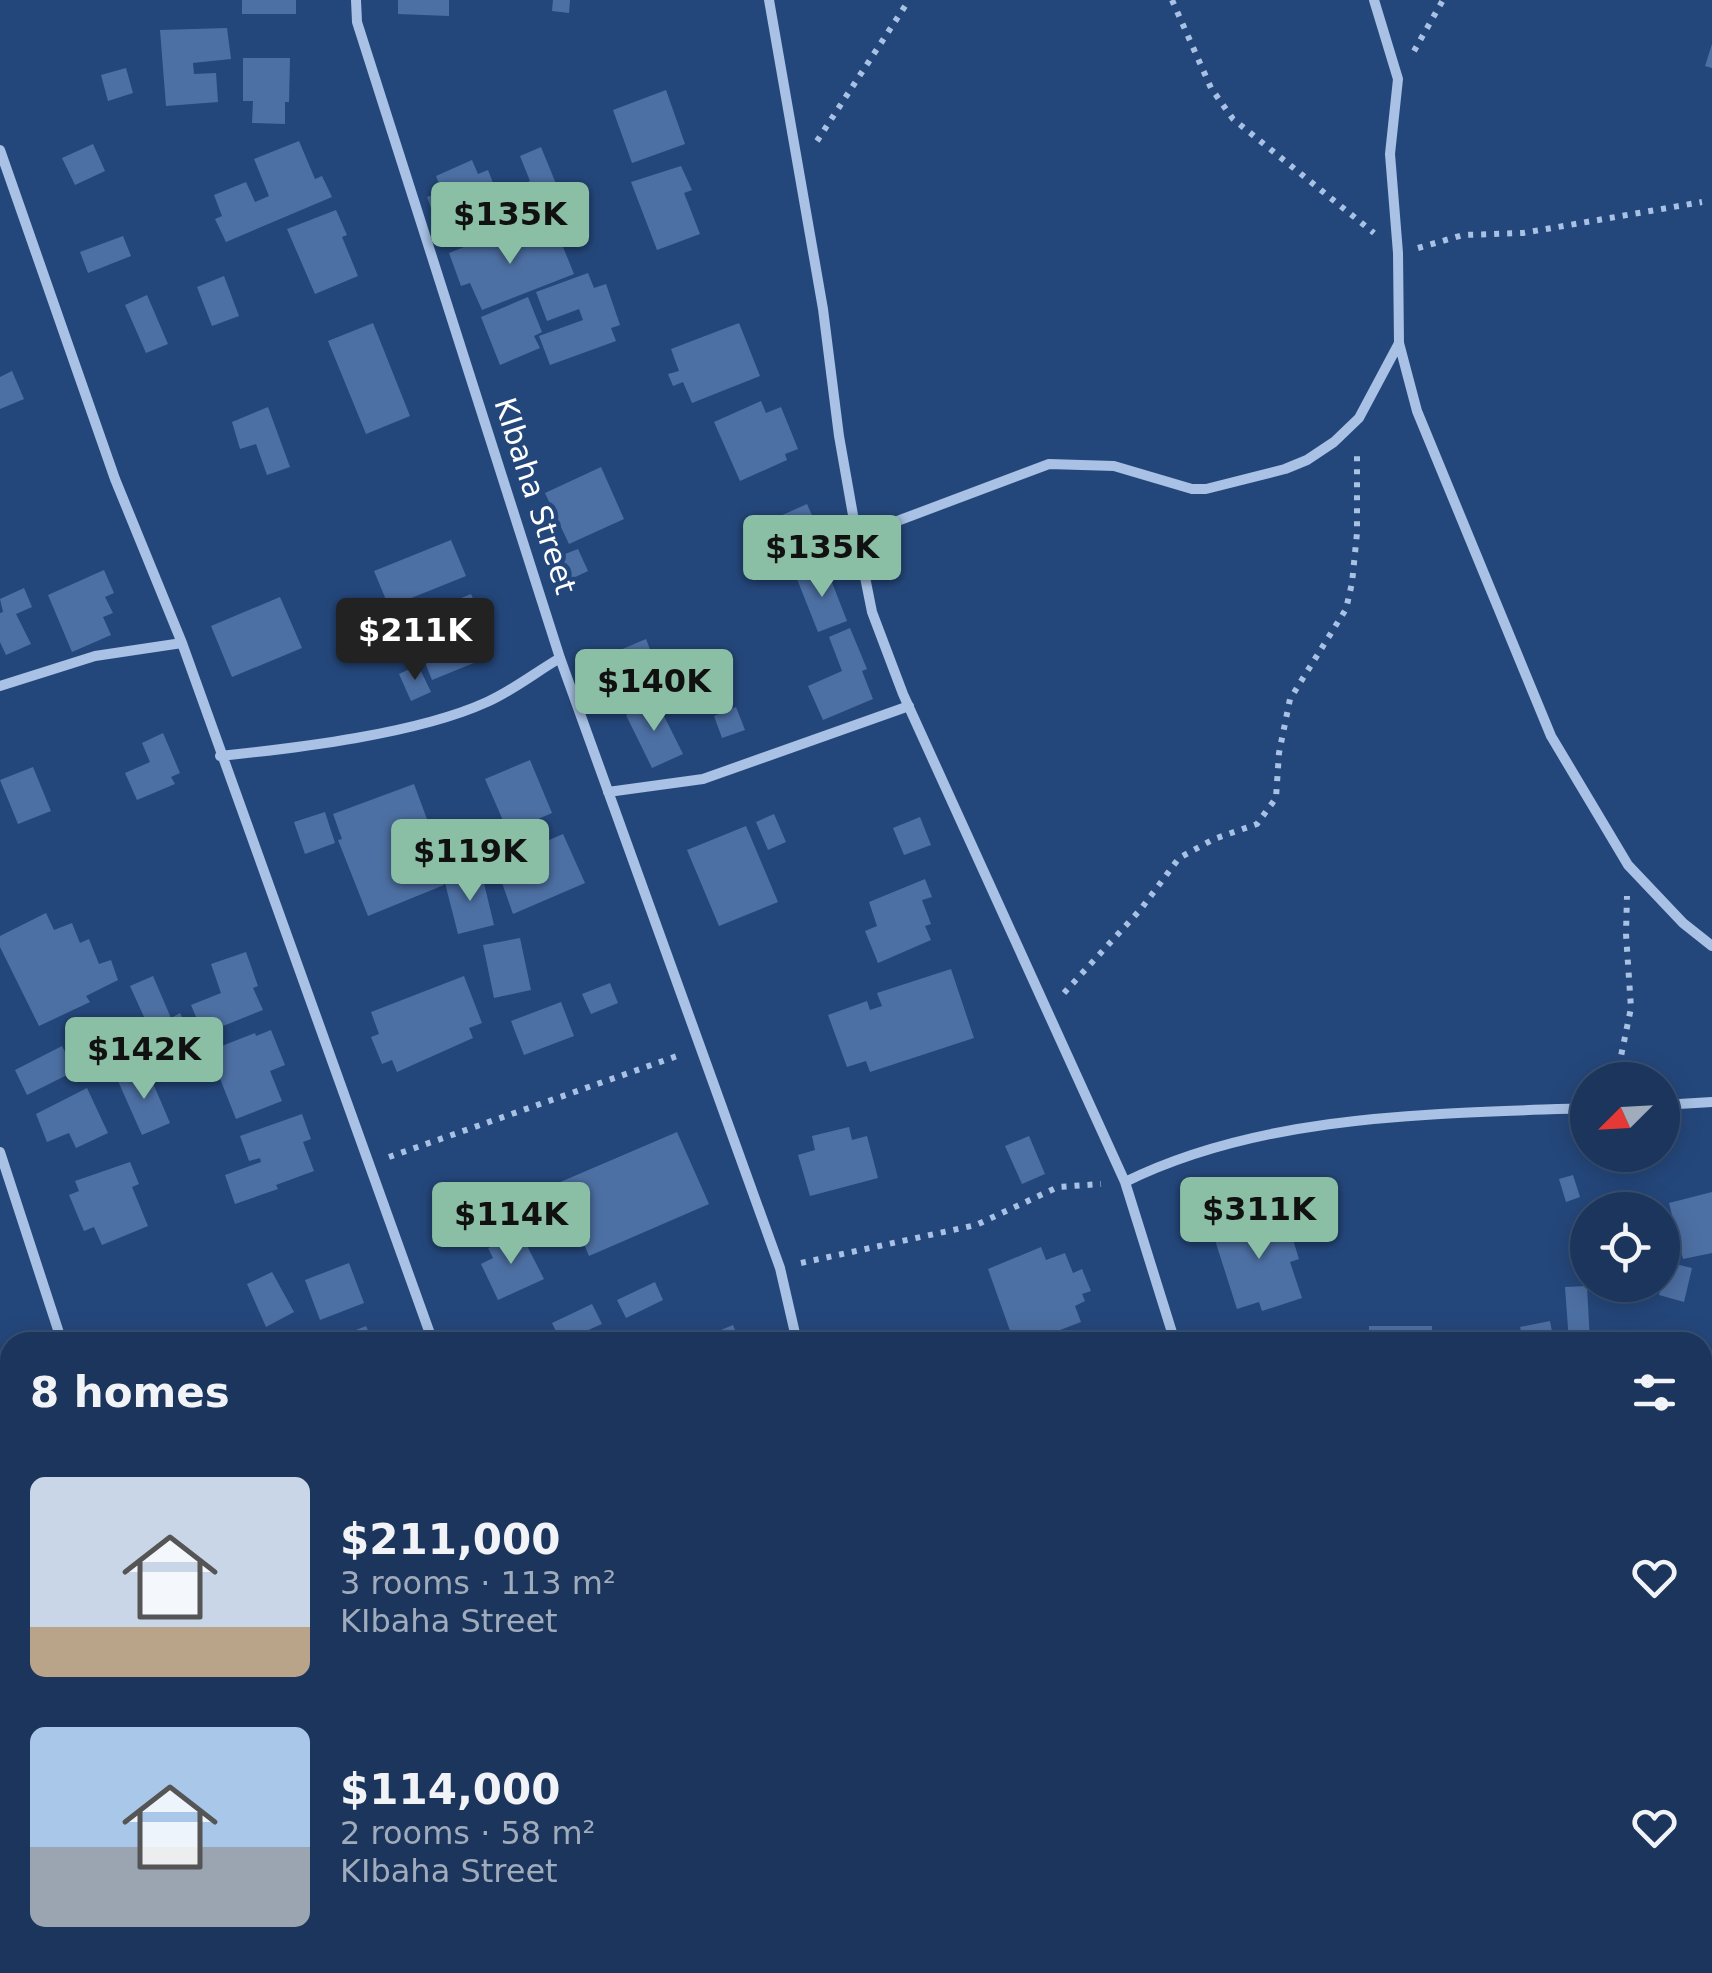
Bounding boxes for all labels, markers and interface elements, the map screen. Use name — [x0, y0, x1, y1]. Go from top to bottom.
pin: $135K — [440, 182, 580, 267]
text: $135K — [453, 195, 567, 233]
street label: KIbaha Street — [487, 393, 584, 599]
pin: $135K — [752, 515, 892, 600]
text: $135K — [765, 528, 879, 566]
pin: $211K — [345, 598, 485, 683]
text: $211K — [358, 611, 472, 649]
pin: $140K — [584, 649, 724, 734]
text: $140K — [597, 662, 711, 700]
pin: $119K — [400, 819, 540, 904]
text: $119K — [413, 832, 527, 870]
pin: $142K — [74, 1017, 214, 1102]
text: $142K — [87, 1030, 201, 1068]
north arrow — [1570, 1062, 1680, 1172]
map controls — [1570, 1062, 1680, 1302]
pin: $311K — [1189, 1177, 1329, 1262]
pin: $114K — [441, 1182, 581, 1267]
text: $311K — [1202, 1190, 1316, 1228]
button: locate — [1570, 1192, 1680, 1302]
text: $114K — [454, 1195, 568, 1233]
icon: filters — [1627, 1365, 1682, 1420]
text: 8 homes — [30, 1368, 230, 1417]
text: $211,000 — [340, 1515, 561, 1564]
icon: home — [110, 1517, 230, 1637]
icon: heart — [1627, 1550, 1682, 1605]
text: 3 rooms · 113 m² — [340, 1564, 616, 1602]
text: KIbaha Street — [340, 1602, 558, 1640]
text: $114,000 — [340, 1765, 561, 1814]
icon: home — [110, 1767, 230, 1887]
icon: heart — [1627, 1800, 1682, 1855]
text: 2 rooms · 58 m² — [340, 1814, 595, 1852]
text: KIbaha Street — [340, 1852, 558, 1890]

